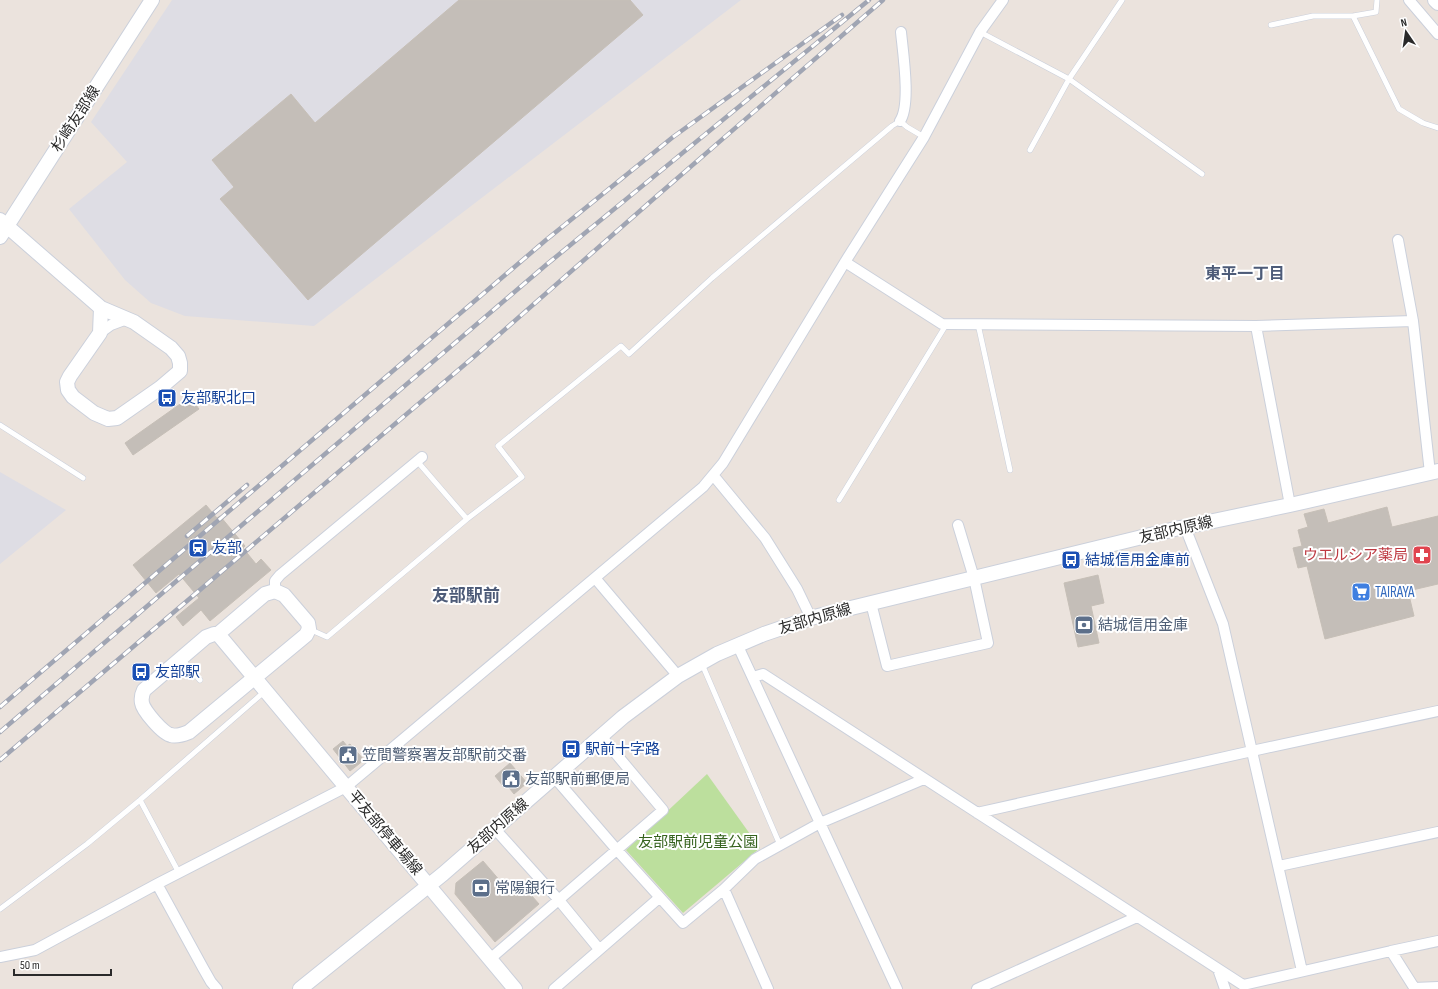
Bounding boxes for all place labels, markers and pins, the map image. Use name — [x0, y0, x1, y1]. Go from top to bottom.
bus stop icon: 友部駅北口 — [156, 387, 178, 409]
place label: 友部駅北口 — [181, 389, 256, 408]
station icon: 友部 — [187, 537, 209, 559]
place label: 友部 — [212, 539, 242, 558]
pharmacy icon: ウエルシア薬局 — [1411, 544, 1433, 566]
place label: ウエルシア薬局 — [1303, 546, 1408, 565]
bus stop icon: 結城信用金庫前 — [1060, 549, 1082, 571]
place label: 結城信用金庫前 — [1085, 551, 1190, 570]
supermarket icon: TAIRAYA — [1350, 581, 1372, 603]
place label: TAIRAYA — [1375, 583, 1415, 602]
bank icon: 結城信用金庫 — [1073, 614, 1095, 636]
place label: 結城信用金庫 — [1098, 616, 1188, 635]
bus stop icon: 友部駅 — [130, 661, 152, 683]
place label: 友部駅 — [155, 663, 200, 682]
bus stop icon: 駅前十字路 — [560, 738, 582, 760]
place label: 駅前十字路 — [585, 740, 660, 759]
public building icon: 笠間警察署友部駅前交番 — [337, 744, 359, 766]
place label: 笠間警察署友部駅前交番 — [362, 746, 527, 765]
public building icon: 友部駅前郵便局 — [500, 768, 522, 790]
place label: 友部駅前郵便局 — [525, 770, 630, 789]
bank icon: 常陽銀行 — [470, 877, 492, 899]
place label: 常陽銀行 — [495, 879, 555, 898]

